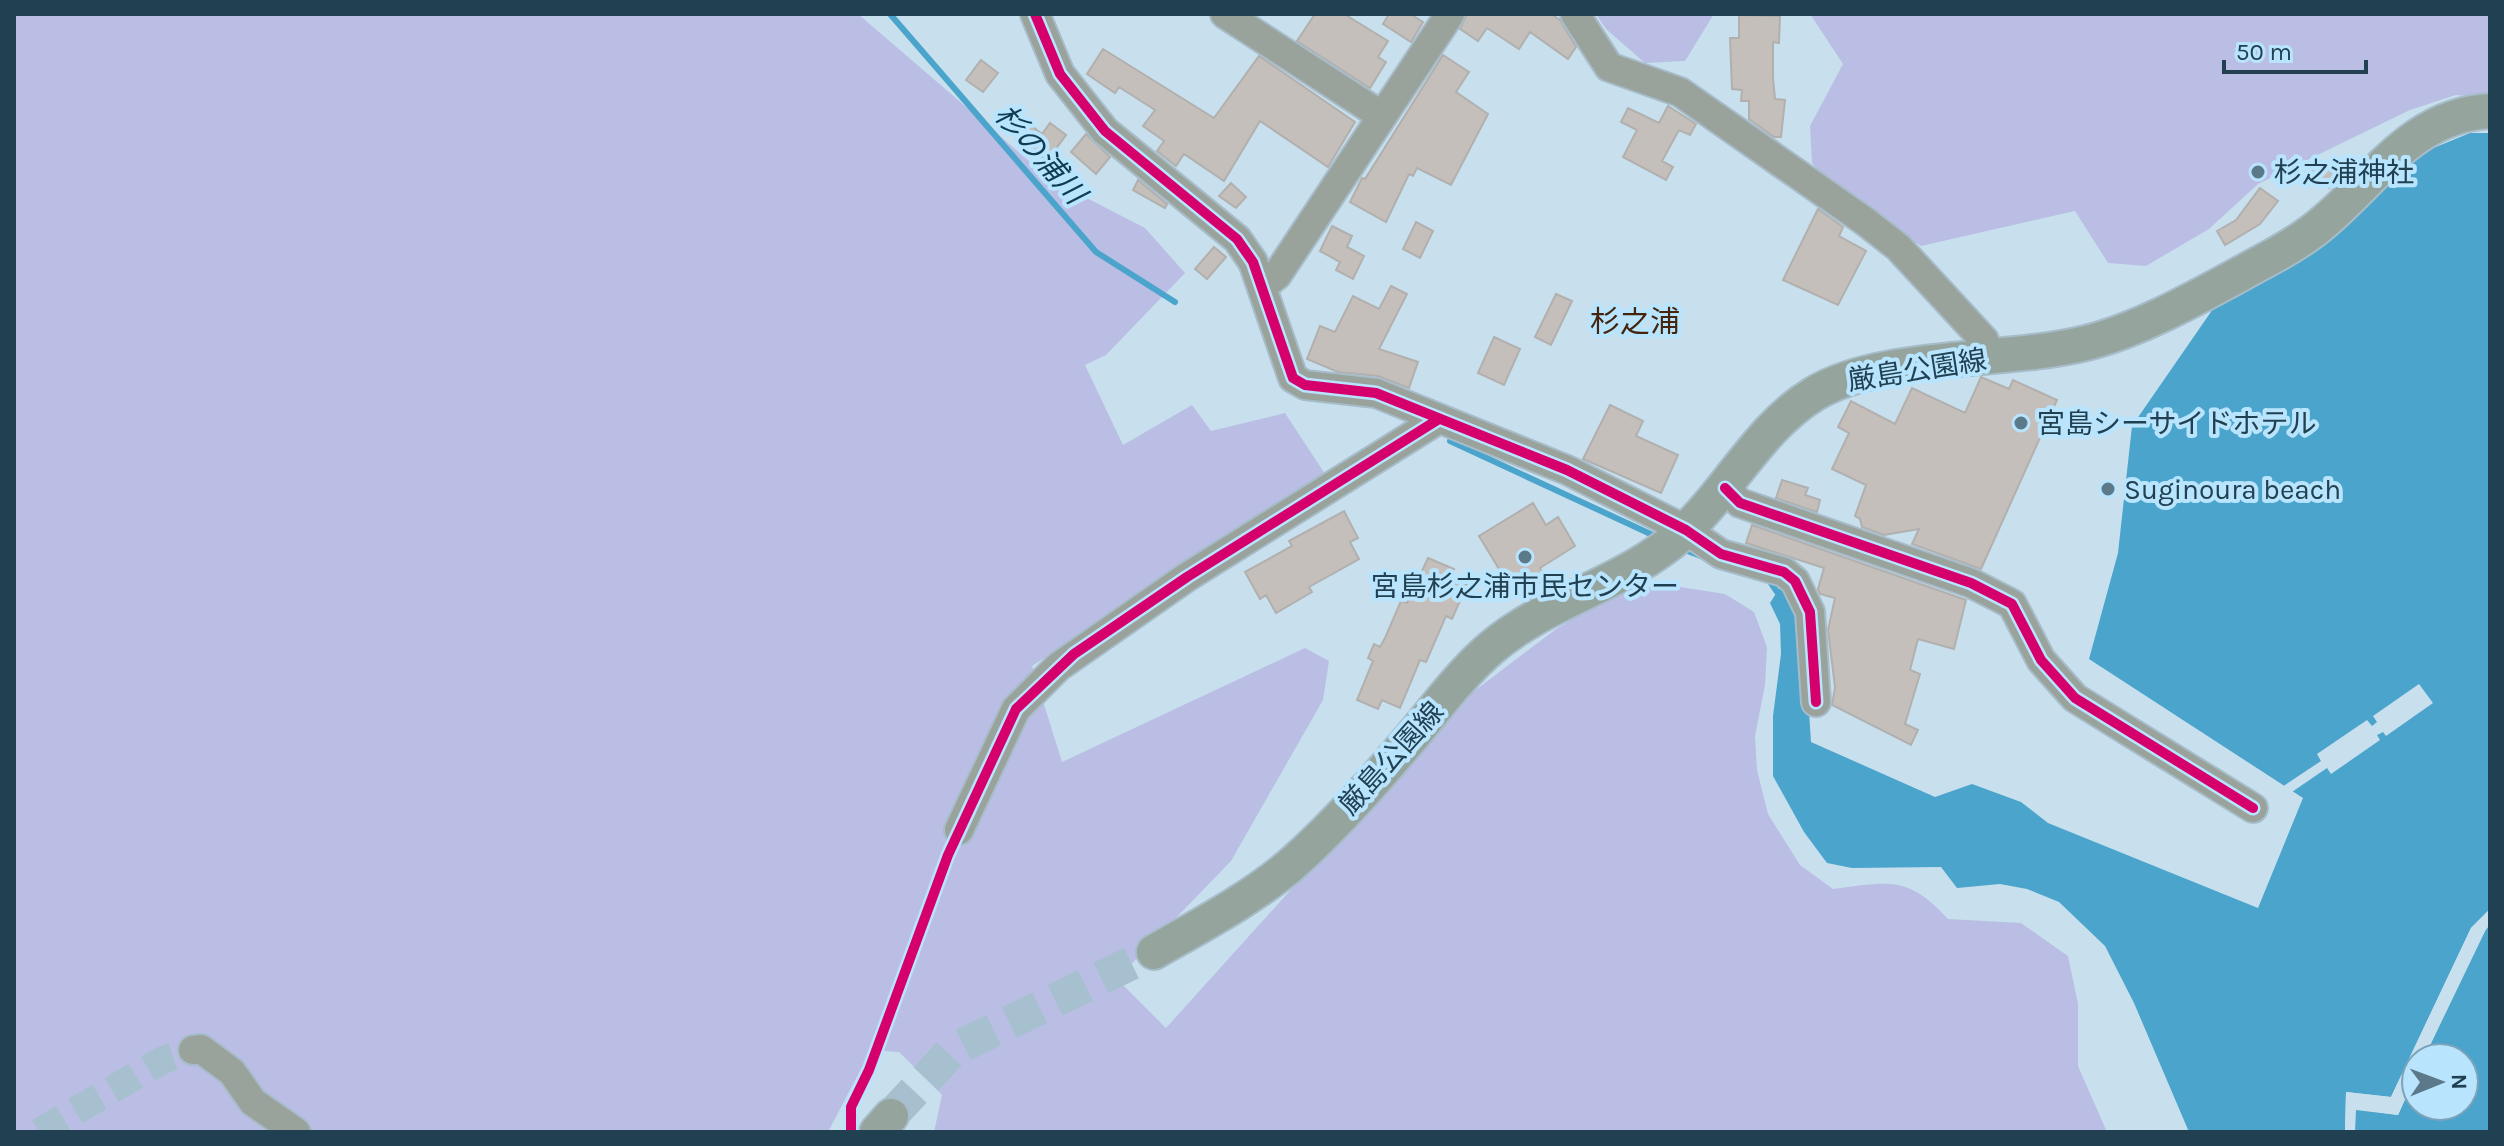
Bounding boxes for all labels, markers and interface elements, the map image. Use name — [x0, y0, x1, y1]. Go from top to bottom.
scale bar — [2224, 24, 2366, 74]
text: 50 m — [2236, 38, 2292, 66]
water label: 杉の浦川 — [987, 97, 1095, 213]
place label: 杉之浦神社 — [2274, 156, 2414, 189]
marker: 杉之浦神社 — [2249, 163, 2267, 181]
district label: 杉之浦 — [1590, 304, 1680, 340]
street label: 厳島公園線 — [1845, 343, 1989, 397]
place label: 宮島シーサイドホテル — [2037, 407, 2316, 440]
marker: 宮島シーサイドホテル — [2012, 414, 2030, 432]
place label: Suginoura beach — [2124, 473, 2341, 506]
marker: Suginoura beach — [2099, 480, 2117, 498]
marker: 宮島杉之浦市民センター — [1516, 548, 1534, 566]
place label: 宮島杉之浦市民センター — [1371, 570, 1679, 603]
street label: 厳島公園線 — [1332, 695, 1450, 821]
north arrow — [2400, 1042, 2480, 1122]
text: N — [2446, 1074, 2472, 1090]

